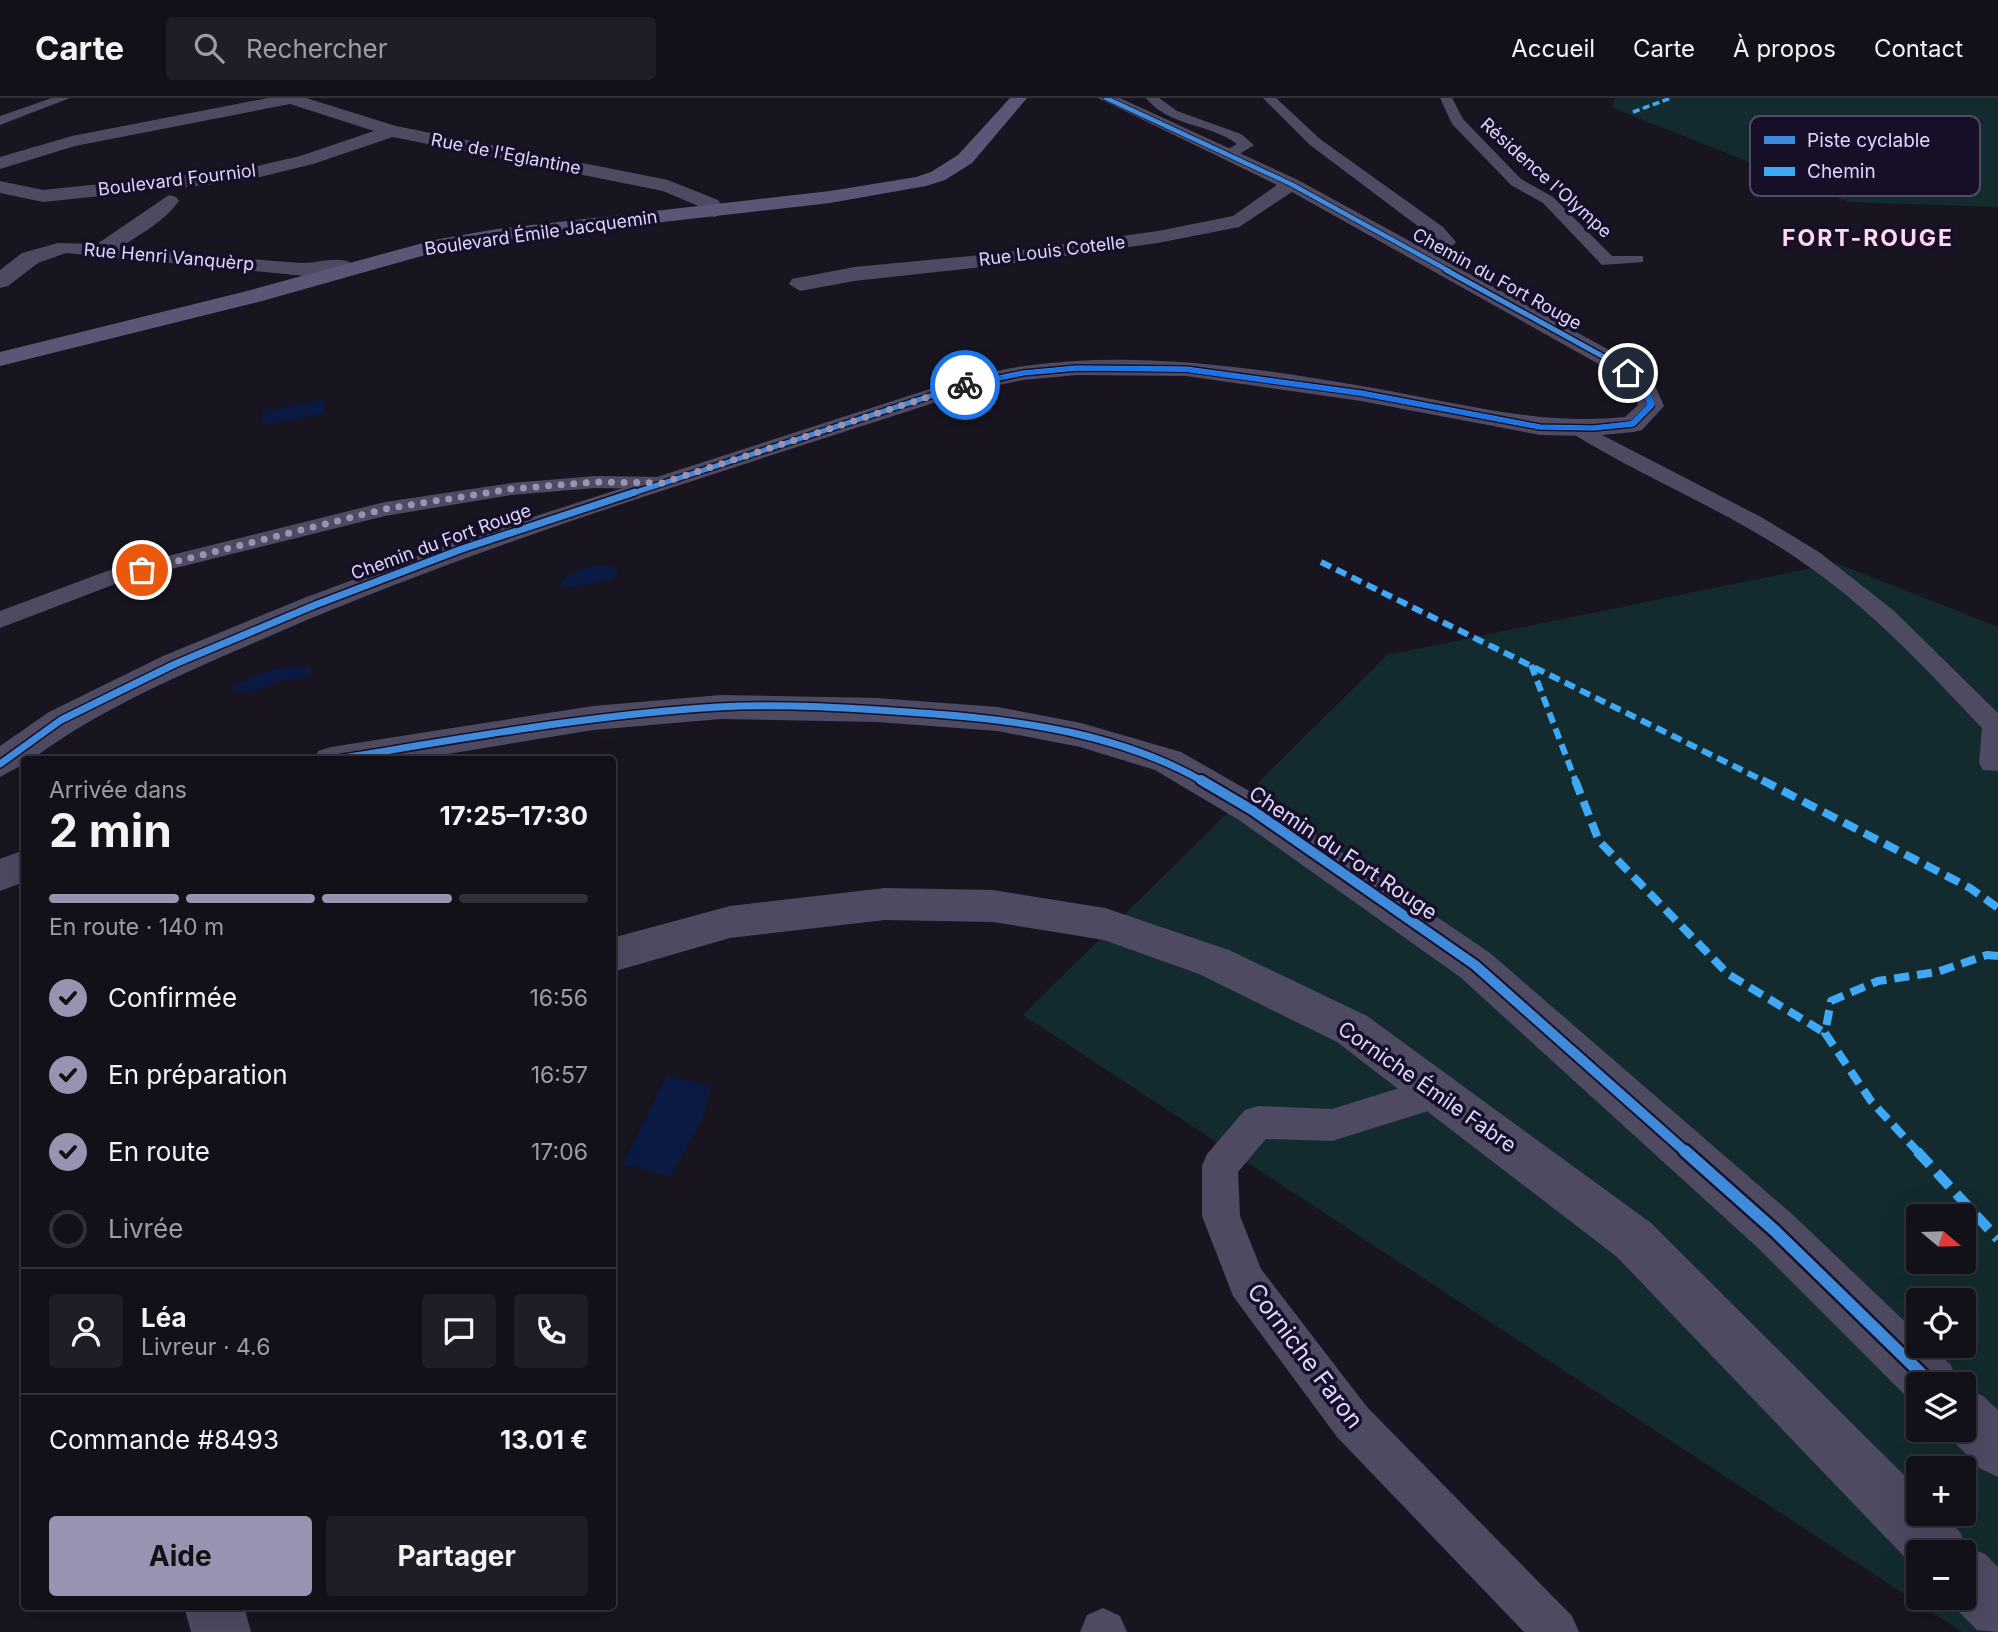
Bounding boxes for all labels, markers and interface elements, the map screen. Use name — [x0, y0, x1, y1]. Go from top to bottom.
search box — [166, 17, 656, 80]
text: Carte — [35, 28, 124, 68]
icon: search — [190, 29, 228, 67]
text: Rechercher — [246, 33, 388, 64]
text: Accueil — [1511, 34, 1595, 63]
text: Carte — [1633, 34, 1695, 63]
text: À propos — [1733, 34, 1836, 63]
text: Contact — [1874, 34, 1963, 63]
street label: Résidence l'Olympe — [1477, 113, 1616, 242]
legend — [1750, 116, 1980, 196]
street label: Rue de l'Eglantine — [429, 129, 583, 178]
text: Piste cyclable — [1807, 129, 1930, 152]
street label: Boulevard Fourniol — [97, 159, 257, 200]
text: Chemin — [1807, 160, 1876, 183]
street label: Boulevard Émile Jacquemin — [423, 205, 659, 259]
street label: Chemin du Fort Rouge — [1409, 223, 1585, 334]
district label: FORT-ROUGE — [1782, 224, 1954, 252]
street label: Rue Louis Cotelle — [977, 231, 1127, 270]
street label: Rue Henri Vanquèrp — [83, 239, 255, 274]
pin — [1598, 343, 1658, 403]
courier — [930, 350, 1000, 420]
icon: home — [1609, 354, 1647, 392]
icon: bike — [946, 366, 984, 404]
street label: Chemin du Fort Rouge — [348, 499, 534, 584]
pin — [112, 540, 172, 600]
icon: bag — [123, 551, 161, 589]
text: Arrivée dans — [49, 776, 187, 804]
street label: Chemin du Fort Rouge — [1244, 780, 1442, 925]
text: 17:25–17:30 — [439, 800, 588, 831]
text: 2 min — [49, 802, 172, 858]
text: En route · 140 m — [49, 913, 224, 941]
icon: check — [49, 979, 87, 1017]
text: Confirmée — [108, 982, 237, 1013]
text: 16:56 — [530, 984, 588, 1012]
street label: Corniche Émile Fabre — [1333, 1015, 1522, 1158]
icon: check — [49, 1056, 87, 1094]
text: En préparation — [108, 1059, 288, 1090]
text: 16:57 — [531, 1061, 588, 1089]
icon: check — [49, 1133, 87, 1171]
text: En route — [108, 1136, 210, 1167]
text: 17:06 — [531, 1138, 588, 1166]
north arrow — [1906, 1204, 1976, 1274]
map controls — [1906, 1204, 1976, 1610]
text: Livrée — [108, 1213, 183, 1244]
street label: Corniche Faron — [1241, 1277, 1369, 1434]
button: locate — [1906, 1288, 1976, 1358]
button: person — [49, 1294, 123, 1368]
button: chat — [422, 1294, 496, 1368]
button: phone — [514, 1294, 588, 1368]
text: Léa — [141, 1302, 187, 1333]
text: Livreur · 4.6 — [141, 1333, 270, 1361]
button: layers — [1906, 1372, 1976, 1442]
text: Commande #8493 — [49, 1424, 279, 1455]
text: 13.01 € — [500, 1424, 588, 1455]
button: + — [1906, 1456, 1976, 1526]
button: Aide — [49, 1516, 312, 1596]
button: Partager — [326, 1516, 588, 1596]
button: − — [1906, 1540, 1976, 1610]

